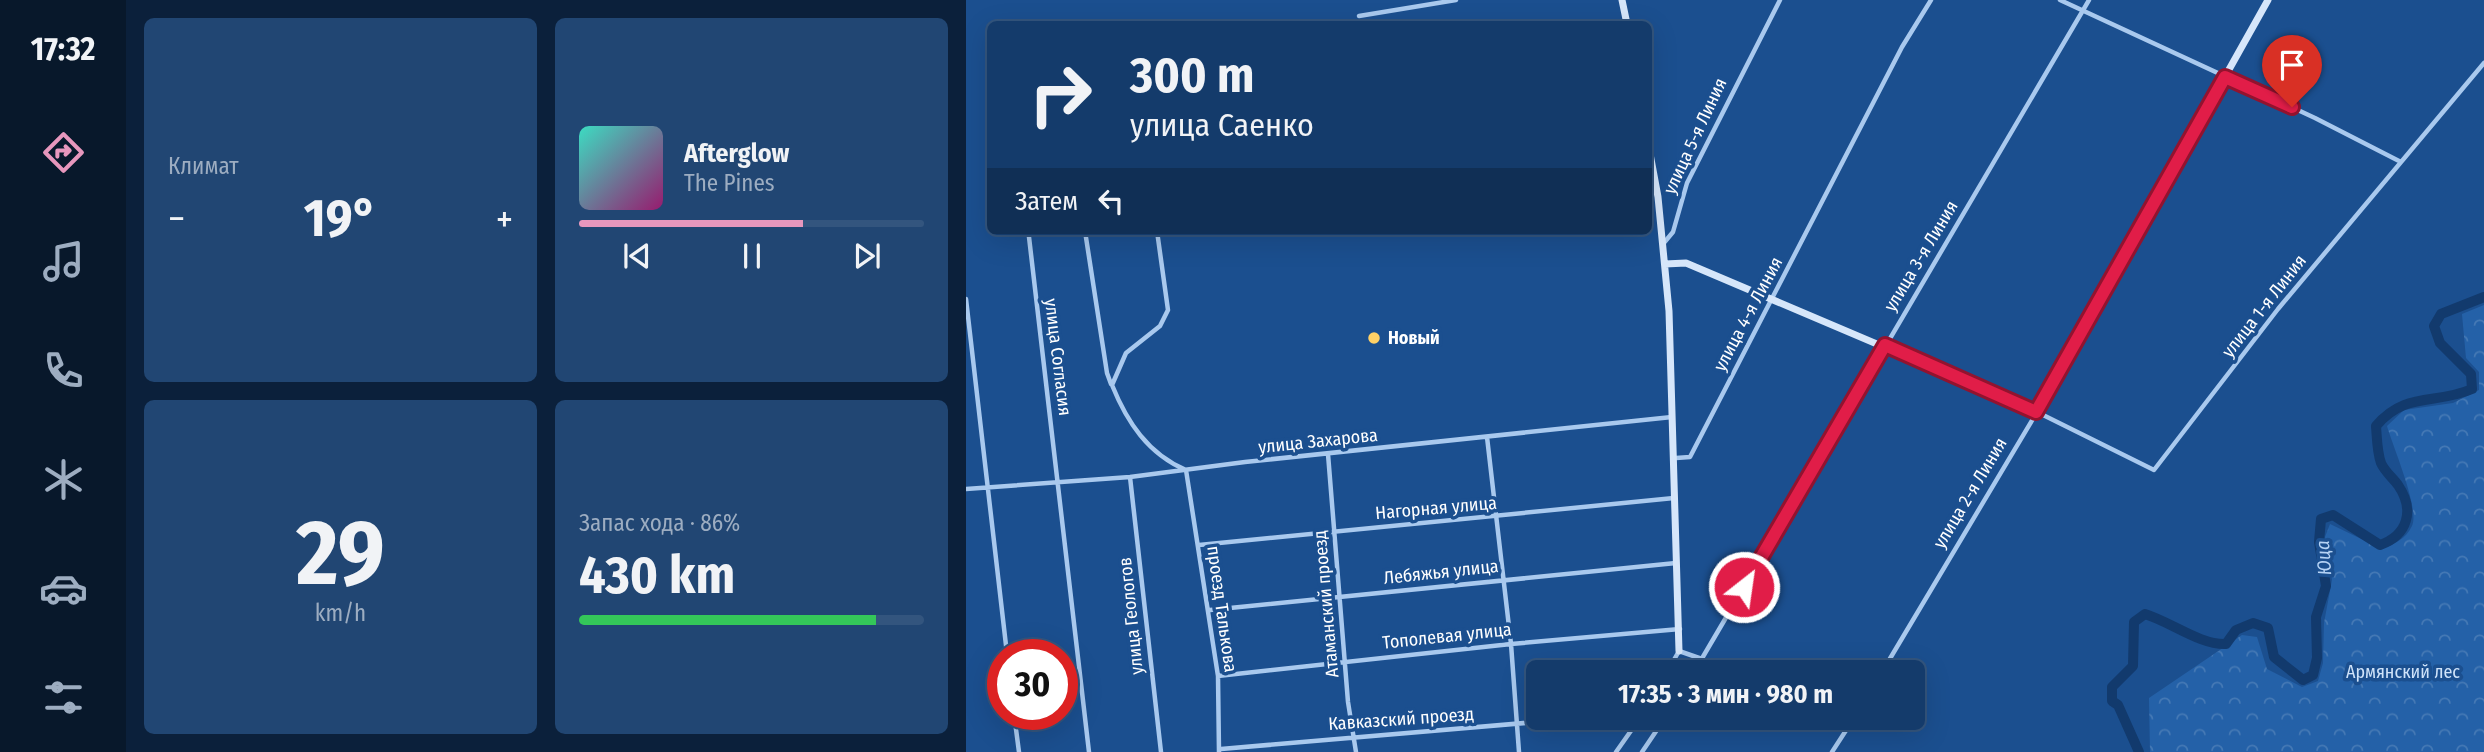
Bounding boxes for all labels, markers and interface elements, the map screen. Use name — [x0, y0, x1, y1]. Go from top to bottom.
text: 17:32 — [31, 30, 95, 68]
pin — [2262, 35, 2322, 107]
text: 300 m — [1130, 46, 1254, 105]
icon: arrive — [2273, 46, 2311, 84]
icon: right — [1015, 49, 1106, 140]
street label: улица 5-я Линия — [1658, 74, 1732, 198]
text: улица Саенко — [1130, 106, 1314, 144]
icon: directions — [39, 128, 88, 177]
text: Afterglow — [684, 138, 789, 169]
text: Климат — [168, 152, 239, 180]
text: The Pines — [684, 169, 775, 197]
icon: left — [1092, 182, 1130, 220]
text: Затем — [1015, 186, 1078, 217]
text: 19° — [304, 187, 377, 250]
text: − — [168, 196, 185, 242]
text: + — [496, 196, 513, 242]
street label: улица 3-я Линия — [1879, 197, 1963, 315]
icon: music — [39, 237, 88, 286]
icon: previous — [618, 237, 656, 275]
icon: pause — [733, 237, 771, 275]
icon: next — [848, 237, 886, 275]
street label: улица 1-я Линия — [2217, 250, 2311, 362]
street label: улица 4-я Линия — [1709, 253, 1787, 375]
street label: улица Согласия — [1040, 297, 1076, 417]
place label: Новый — [1388, 327, 1440, 349]
marker: Новый — [1366, 330, 1382, 346]
icon: phone — [39, 346, 88, 395]
street label: улица Захарова — [1257, 424, 1379, 458]
street label: улица 2-я Линия — [1928, 434, 2012, 552]
icon: climate — [39, 455, 88, 504]
street label: Нагорная улица — [1374, 492, 1498, 524]
text: 29 — [296, 499, 385, 608]
text: Запас хода · 86% — [579, 509, 740, 537]
street label: Атаманский проезд — [1309, 529, 1343, 679]
water label: Юца — [2311, 540, 2336, 576]
text: 430 km — [579, 544, 735, 607]
street label: проезд Талькова — [1202, 544, 1242, 674]
position arrow — [1707, 550, 1781, 624]
street label: Лебяжья улица — [1382, 555, 1500, 589]
street label: улица Геологов — [1114, 556, 1148, 676]
icon: car — [39, 564, 88, 613]
text: km/h — [315, 599, 366, 627]
street label: Тополевая улица — [1381, 618, 1513, 654]
speed limit sign: 30 — [987, 639, 1078, 730]
park label: Армянский лес — [2346, 661, 2460, 683]
icon: filters — [39, 673, 88, 722]
text: 17:35 · 3 мин · 980 m — [1618, 679, 1833, 710]
street label: Кавказский проезд — [1327, 703, 1475, 735]

